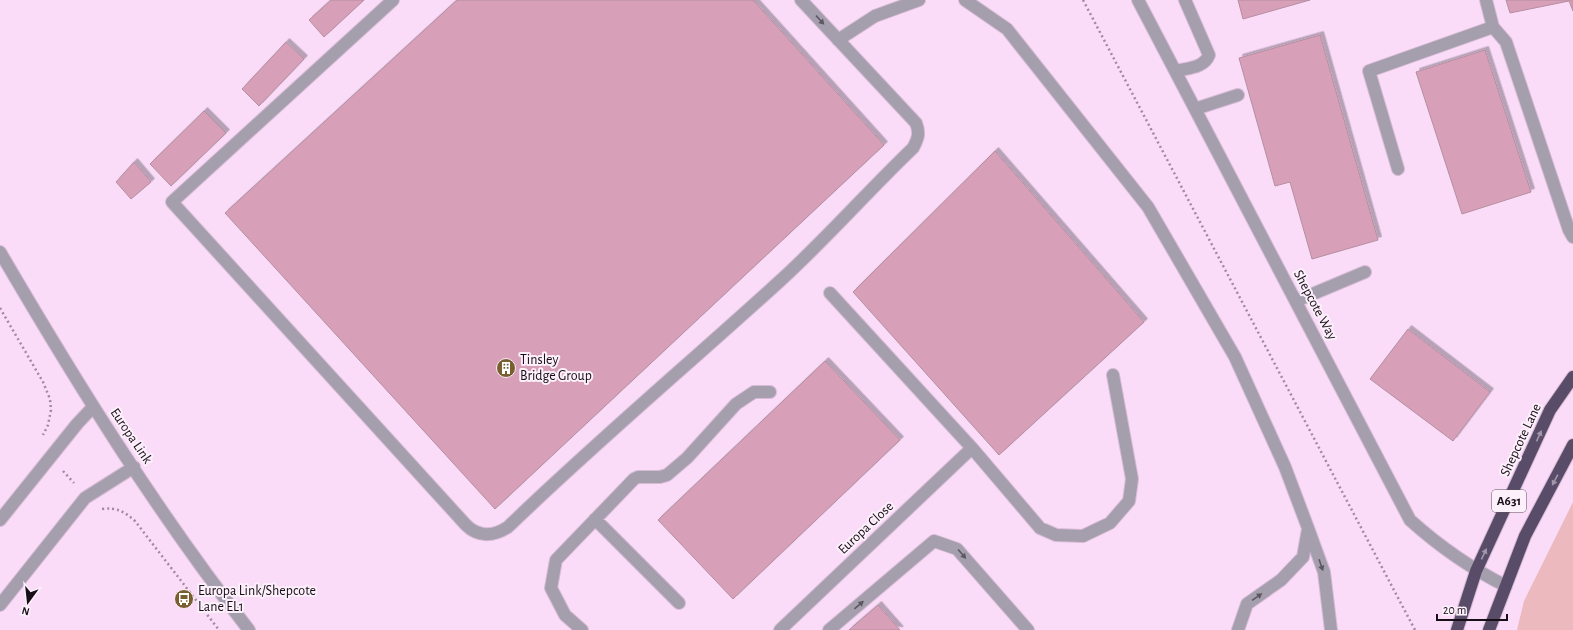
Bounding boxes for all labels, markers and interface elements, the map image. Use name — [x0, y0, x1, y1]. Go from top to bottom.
one-way arrow — [815, 15, 824, 25]
street label: Shepcote Way — [1291, 268, 1339, 342]
place label: Tinsley Bridge Group — [520, 353, 592, 383]
building icon: Tinsley Bridge Group — [495, 357, 517, 379]
street label: Shepcote Lane — [1498, 401, 1544, 479]
street label: Europa Link — [107, 406, 155, 467]
one-way arrow — [1536, 429, 1542, 441]
one-way arrow — [1552, 474, 1558, 485]
road number: A631 — [1492, 490, 1526, 512]
street label: Europa Close — [836, 499, 896, 557]
one-way arrow — [1481, 548, 1487, 560]
one-way arrow — [957, 549, 966, 560]
one-way arrow — [1318, 559, 1324, 571]
north arrow — [8, 582, 48, 622]
place label: Europa Link/Shepcote Lane EL1 — [198, 584, 316, 614]
bus stop icon: Europa Link/Shepcote Lane EL1 — [173, 588, 195, 610]
one-way arrow — [1251, 593, 1262, 601]
scale bar — [1437, 596, 1507, 622]
one-way arrow — [853, 600, 864, 609]
text: 20 m — [1443, 604, 1466, 616]
text: N — [20, 605, 31, 617]

